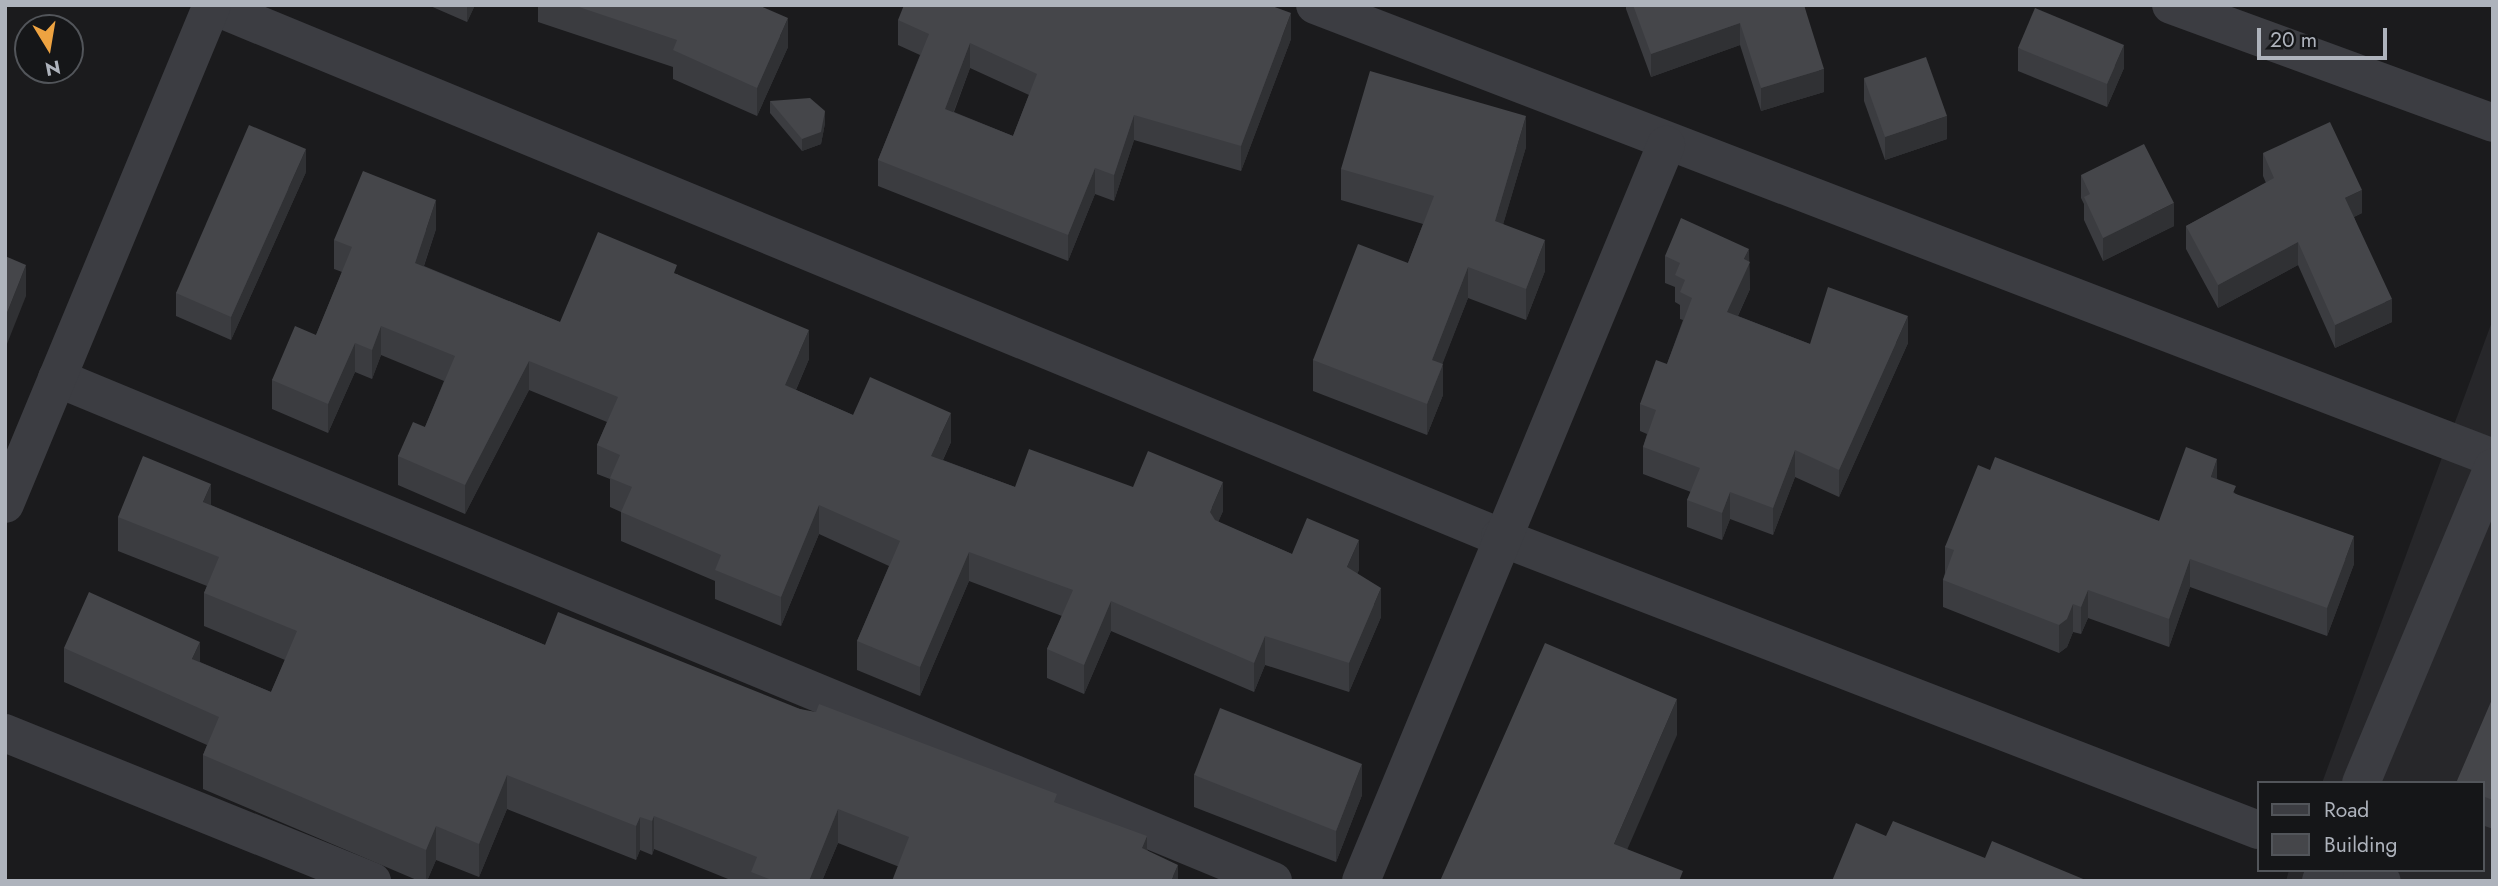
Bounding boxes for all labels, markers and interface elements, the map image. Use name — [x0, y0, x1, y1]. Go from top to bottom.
north arrow — [14, 14, 84, 84]
scale bar — [2260, 14, 2390, 58]
text: 20 m — [2270, 25, 2317, 55]
text: N — [43, 53, 63, 83]
legend — [2256, 781, 2484, 872]
text: Road — [2324, 795, 2369, 825]
text: Building — [2324, 830, 2397, 860]

